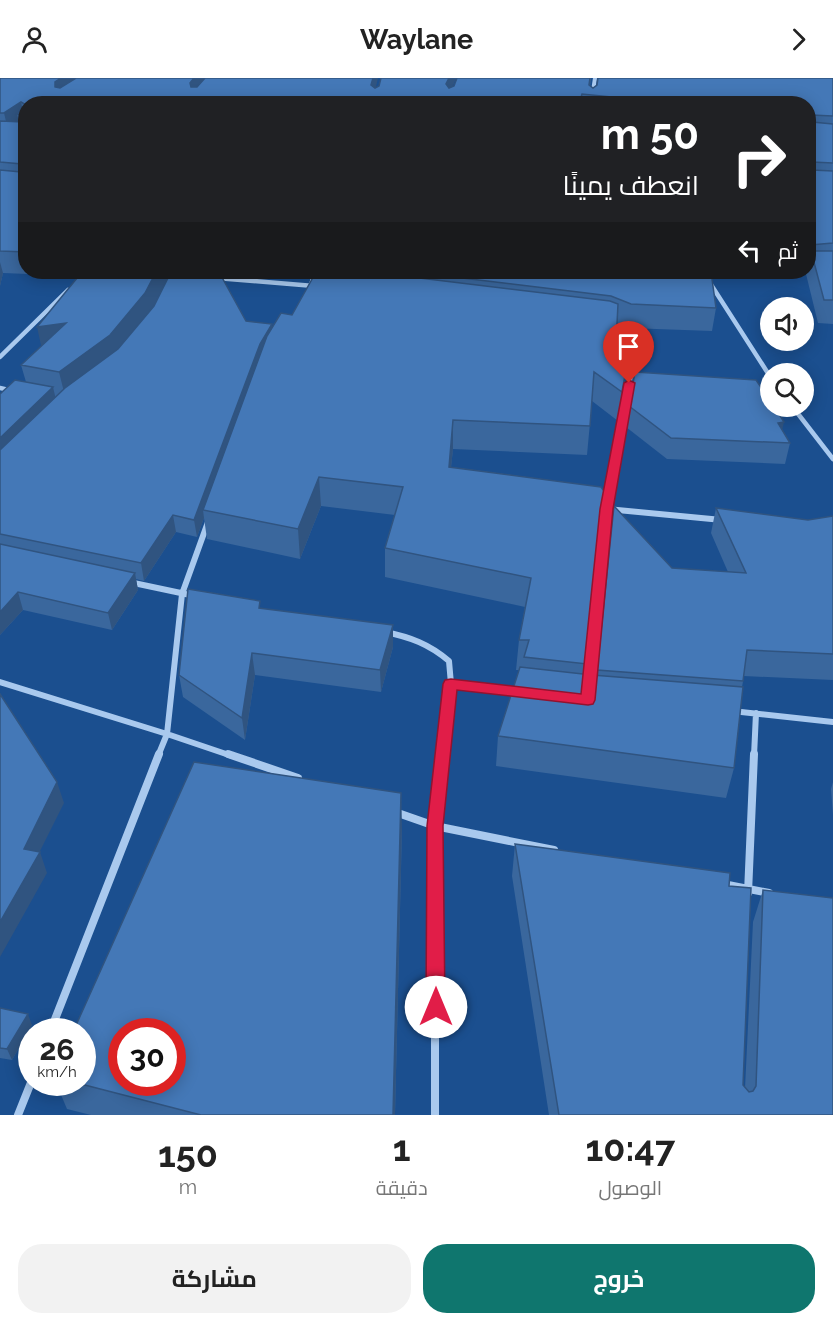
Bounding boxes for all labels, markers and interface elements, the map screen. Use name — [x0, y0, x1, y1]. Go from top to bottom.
icon: person — [18, 23, 51, 56]
icon: forward — [782, 23, 815, 56]
text: Waylane — [360, 24, 473, 55]
text: 50 m — [601, 110, 699, 159]
icon: right — [720, 120, 798, 198]
text: انعطف يمينًا — [562, 170, 699, 201]
icon: left — [733, 234, 766, 267]
text: ثم — [778, 238, 798, 264]
map controls — [760, 297, 814, 417]
button: sound — [760, 297, 814, 351]
pin — [603, 321, 654, 383]
icon: arrive — [612, 330, 645, 363]
button: search — [760, 363, 814, 417]
position arrow — [404, 975, 468, 1039]
speed limit sign: 30 — [108, 1018, 186, 1096]
text: 26 — [39, 1032, 75, 1067]
text: km/h — [37, 1063, 77, 1081]
text: 1 — [393, 1127, 411, 1169]
text: 10:47 — [586, 1127, 675, 1169]
text: 150 — [158, 1133, 218, 1175]
text: m — [179, 1175, 197, 1199]
text: دقيقة — [376, 1176, 428, 1200]
text: الوصول — [598, 1176, 662, 1200]
button: مشاركة — [18, 1244, 411, 1313]
button: خروج — [423, 1244, 815, 1313]

